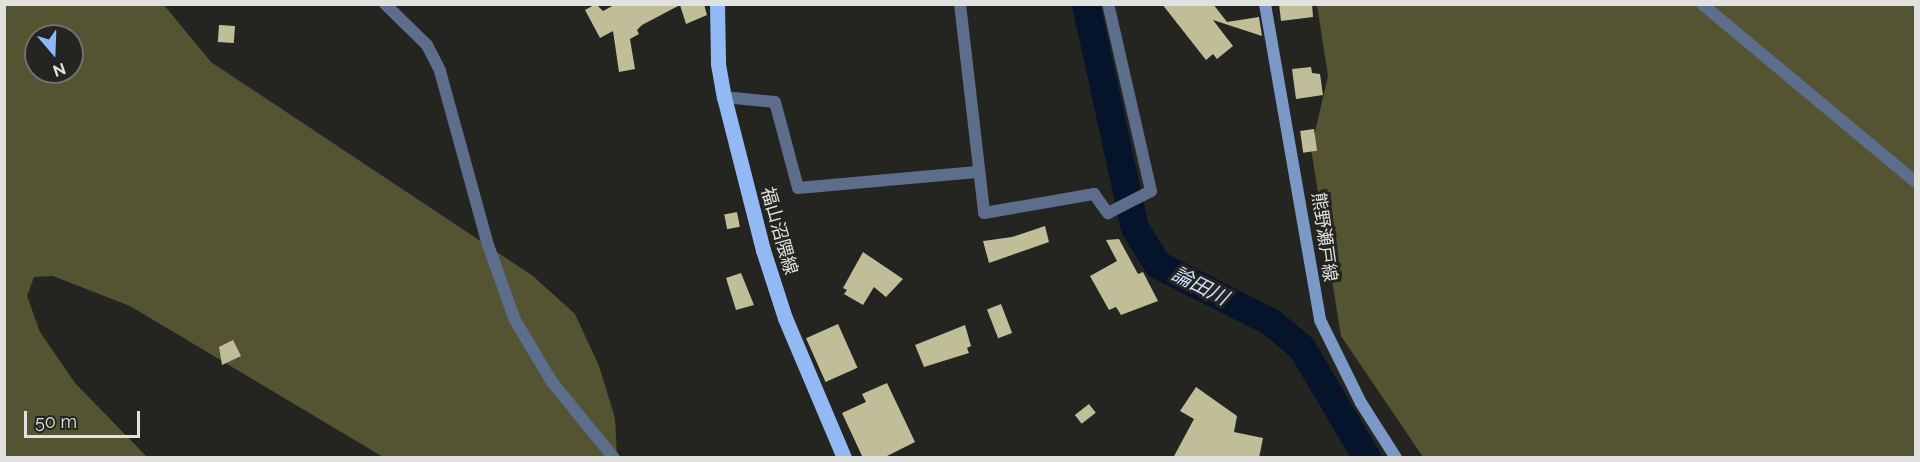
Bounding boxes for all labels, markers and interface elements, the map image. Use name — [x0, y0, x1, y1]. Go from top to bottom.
north arrow — [24, 24, 84, 84]
text: N — [51, 59, 68, 81]
street label: 福山沼隈線 — [756, 185, 802, 277]
street label: 熊野瀬戸線 — [1307, 191, 1341, 283]
water label: 論田川 — [1168, 262, 1232, 310]
scale bar — [27, 399, 142, 437]
text: 50 m — [35, 411, 77, 432]

